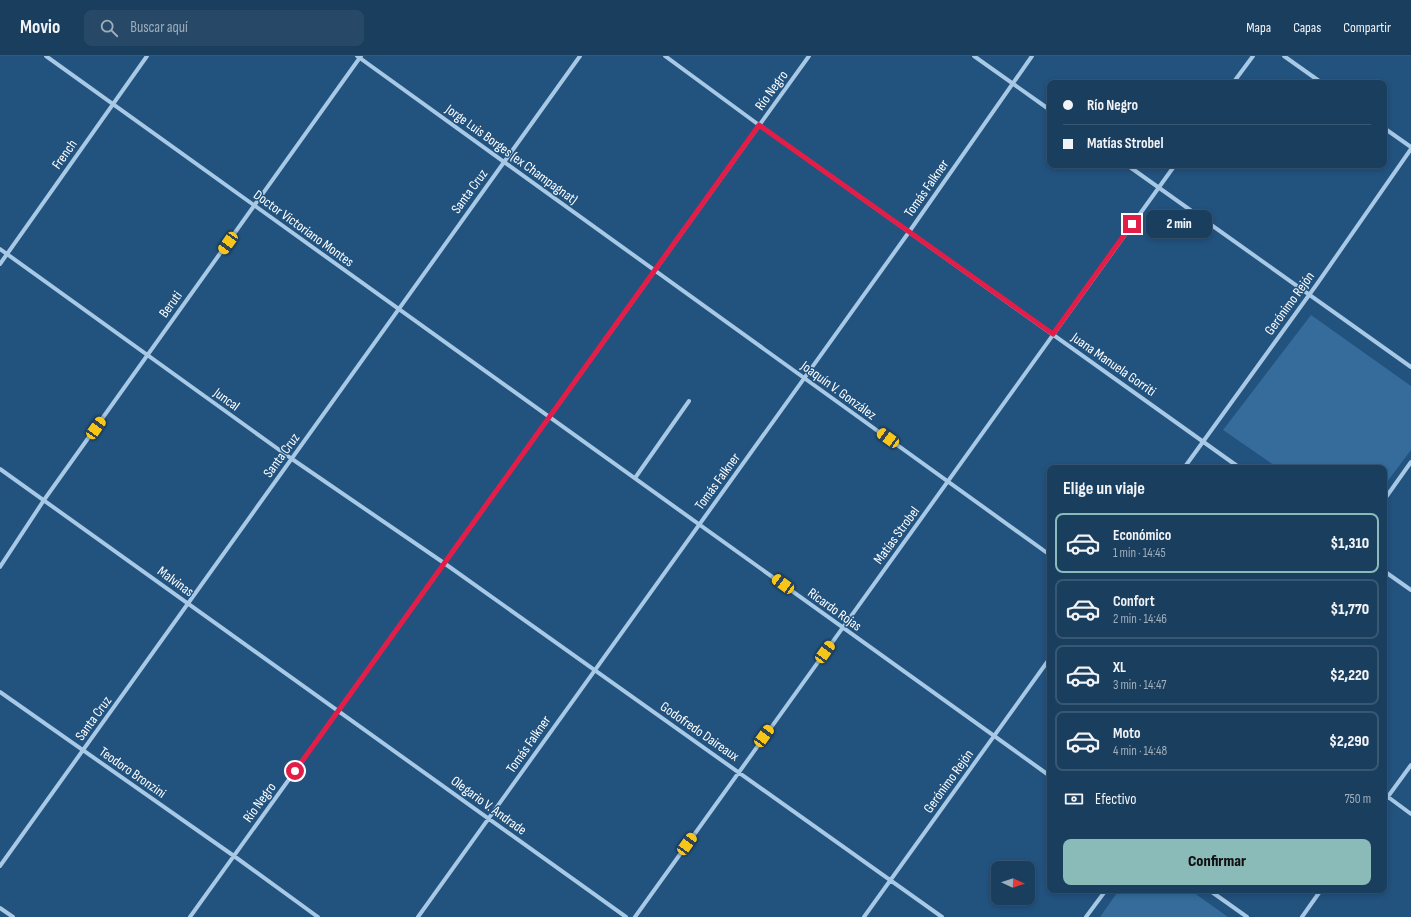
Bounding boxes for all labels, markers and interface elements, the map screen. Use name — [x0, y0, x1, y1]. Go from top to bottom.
search box — [84, 10, 364, 46]
text: Movio — [20, 16, 60, 39]
icon: search — [98, 17, 120, 39]
text: Buscar aquí — [130, 18, 188, 37]
text: Mapa — [1246, 19, 1271, 36]
text: Capas — [1293, 19, 1321, 36]
text: Compartir — [1343, 19, 1391, 36]
street label: Río Negro — [751, 67, 792, 114]
text: Río Negro — [1087, 96, 1138, 115]
street label: Jorge Luis Borges (ex Champagnat) — [441, 100, 581, 208]
text: Matías Strobel — [1087, 134, 1164, 153]
street label: French — [48, 136, 81, 172]
street label: Tomás Falkner — [900, 156, 952, 220]
street label: Santa Cruz — [448, 166, 491, 217]
street label: Doctor Victoriano Montes — [250, 186, 357, 271]
callout: 2 min — [1146, 210, 1212, 238]
route end — [1123, 215, 1141, 233]
text: 2 min — [1166, 216, 1192, 232]
car — [216, 230, 240, 256]
street label: Gerónimo Rejón — [1261, 268, 1318, 338]
street label: Beruti — [155, 288, 186, 321]
street label: Juana Manuela Gorriti — [1067, 328, 1159, 400]
street label: Joaquín V. González — [797, 357, 880, 423]
street label: Juncal — [210, 384, 243, 415]
car — [84, 415, 108, 441]
car — [875, 426, 901, 450]
street label: Santa Cruz — [260, 430, 303, 481]
street label: Tomás Falkner — [691, 450, 744, 513]
text: Elige un viaje — [1063, 478, 1145, 499]
street label: Matías Strobel — [870, 503, 923, 567]
icon: car — [1065, 525, 1101, 561]
text: Económico — [1113, 526, 1171, 545]
text: $1,310 — [1331, 534, 1369, 553]
text: 1 min · 14:45 — [1113, 545, 1166, 561]
street label: Malvinas — [154, 563, 197, 600]
car — [770, 572, 796, 596]
street label: Ricardo Rojas — [804, 584, 865, 635]
icon: car — [1065, 591, 1101, 627]
text: Confort — [1113, 592, 1155, 611]
text: $1,770 — [1331, 600, 1369, 619]
text: 2 min · 14:46 — [1113, 611, 1167, 627]
car — [813, 639, 837, 665]
icon: car — [1065, 657, 1101, 693]
text: XL — [1113, 658, 1126, 677]
text: $2,220 — [1330, 666, 1369, 685]
text: 3 min · 14:47 — [1113, 677, 1167, 693]
street label: Santa Cruz — [72, 693, 115, 744]
street label: Godofredo Daireaux — [657, 698, 743, 765]
street label: Tomás Falkner — [502, 712, 554, 776]
car — [752, 723, 776, 749]
icon: car — [1065, 723, 1101, 759]
text: Moto — [1113, 724, 1140, 743]
text: $2,290 — [1329, 732, 1369, 751]
street label: Teodoro Bronzini — [96, 743, 169, 802]
text: 4 min · 14:48 — [1113, 743, 1167, 759]
street label: Gerónimo Rejón — [920, 746, 977, 816]
route start — [286, 762, 304, 780]
street label: Olegario V. Andrade — [448, 772, 530, 839]
street label: Río Negro — [239, 779, 280, 826]
icon: cash — [1063, 788, 1085, 810]
text: Efectivo — [1095, 790, 1136, 809]
text: 750 m — [1344, 791, 1371, 807]
car — [675, 831, 699, 857]
button: Confirmar — [1063, 839, 1371, 885]
north arrow — [991, 861, 1035, 905]
map controls — [991, 861, 1035, 905]

